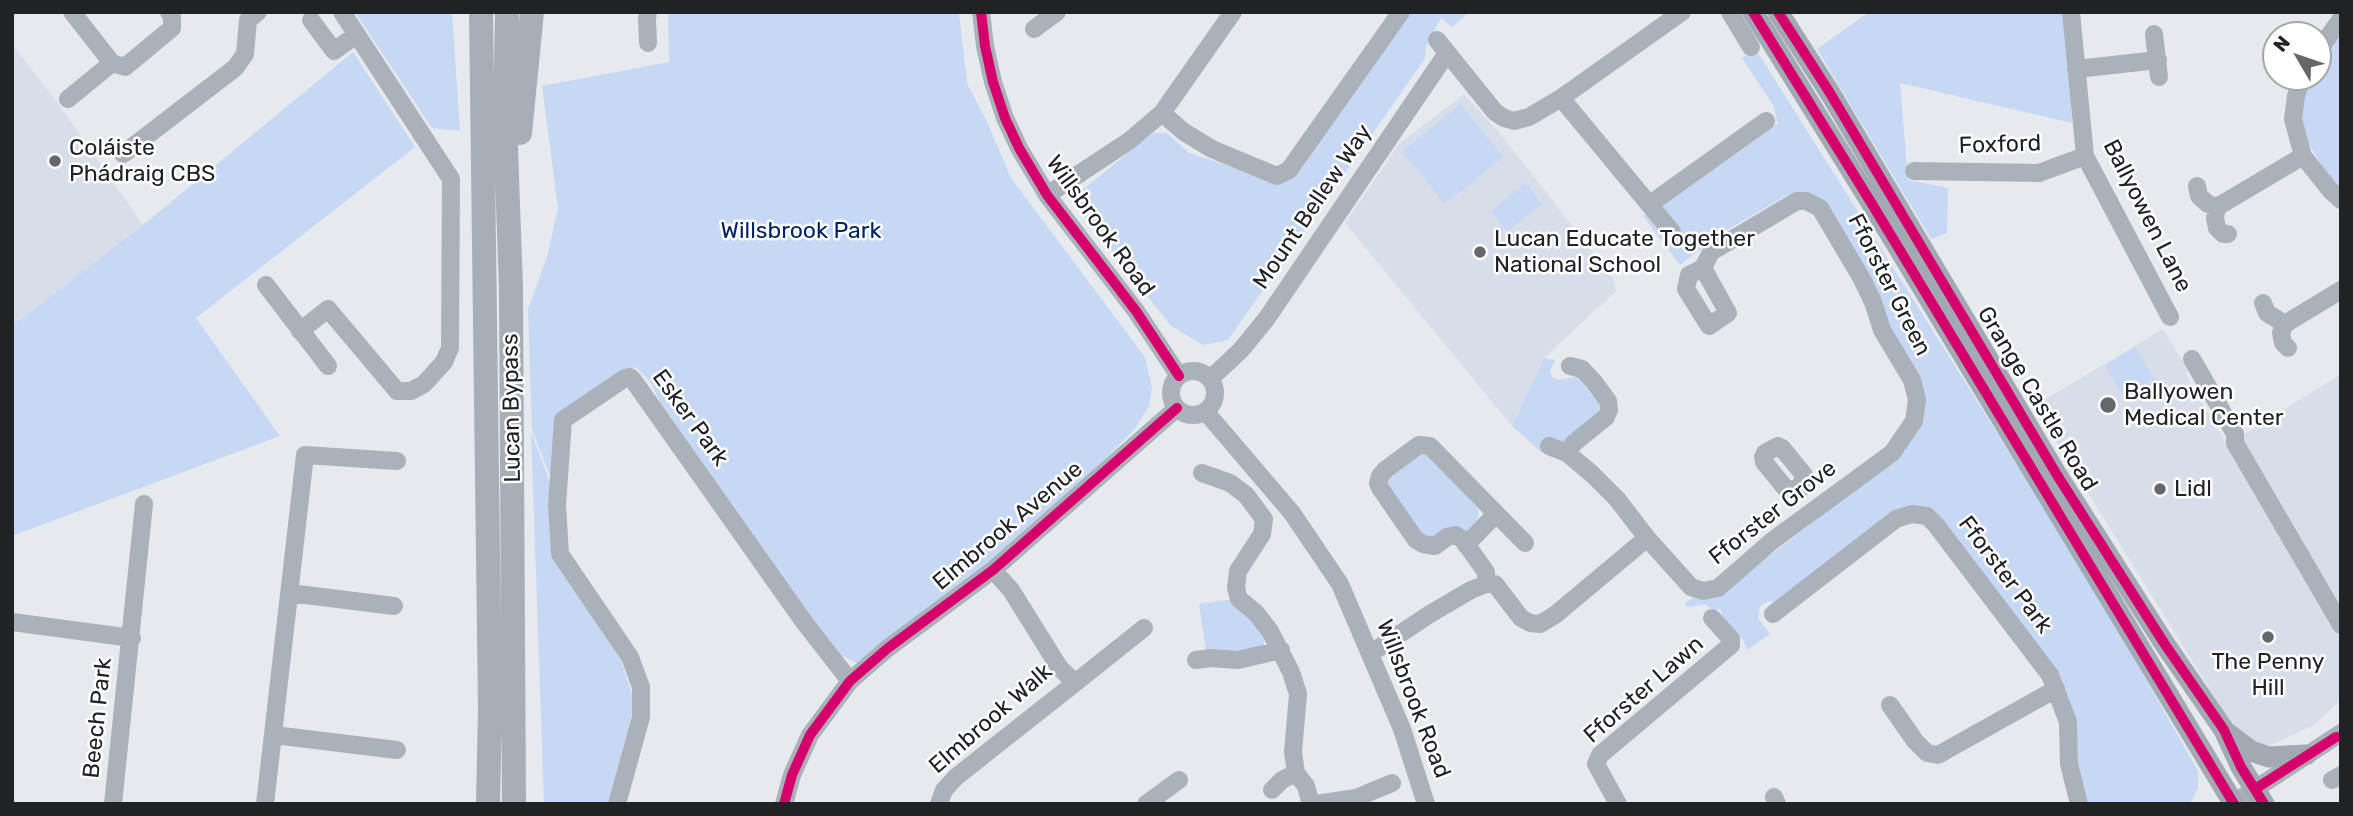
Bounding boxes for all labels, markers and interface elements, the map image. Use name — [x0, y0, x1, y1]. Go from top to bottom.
north arrow — [2262, 21, 2332, 91]
text: N — [2269, 31, 2295, 56]
street label: Mount Bellew Way — [1248, 119, 1378, 295]
street label: Foxford — [1958, 130, 2042, 160]
place label: Coláiste Phádraig CBS — [69, 134, 215, 188]
street label: Ballyowen Lane — [2097, 135, 2197, 297]
street label: Willsbrook Road — [1040, 150, 1160, 302]
marker: Coláiste Phádraig CBS — [47, 153, 63, 169]
street label: Fforster Green — [1841, 209, 1937, 361]
park label: Willsbrook Park — [721, 217, 881, 245]
place label: Lucan Educate Together National School — [1494, 225, 1755, 279]
marker: Lucan Educate Together National School — [1472, 244, 1488, 260]
street label: Grange Castle Road — [1971, 302, 2103, 496]
street label: Lucan Bypass — [497, 333, 527, 483]
street label: Esker Park — [646, 365, 734, 471]
place label: Ballyowen Medical Center — [2124, 378, 2284, 432]
marker: Ballyowen Medical Center — [2098, 395, 2118, 415]
street label: Elmbrook Avenue — [928, 455, 1088, 597]
street label: Fforster Grove — [1704, 455, 1842, 571]
place label: Lidl — [2174, 475, 2212, 503]
marker: Lidl — [2152, 481, 2168, 497]
street label: Fforster Park — [1952, 511, 2058, 639]
street label: Willsbrook Road — [1370, 616, 1456, 782]
marker: The Penny Hill — [2260, 629, 2276, 645]
street label: Fforster Lawn — [1579, 631, 1709, 749]
place label: The Penny Hill — [2211, 648, 2325, 702]
street label: Beech Park — [78, 656, 118, 780]
street label: Elmbrook Walk — [924, 658, 1058, 780]

